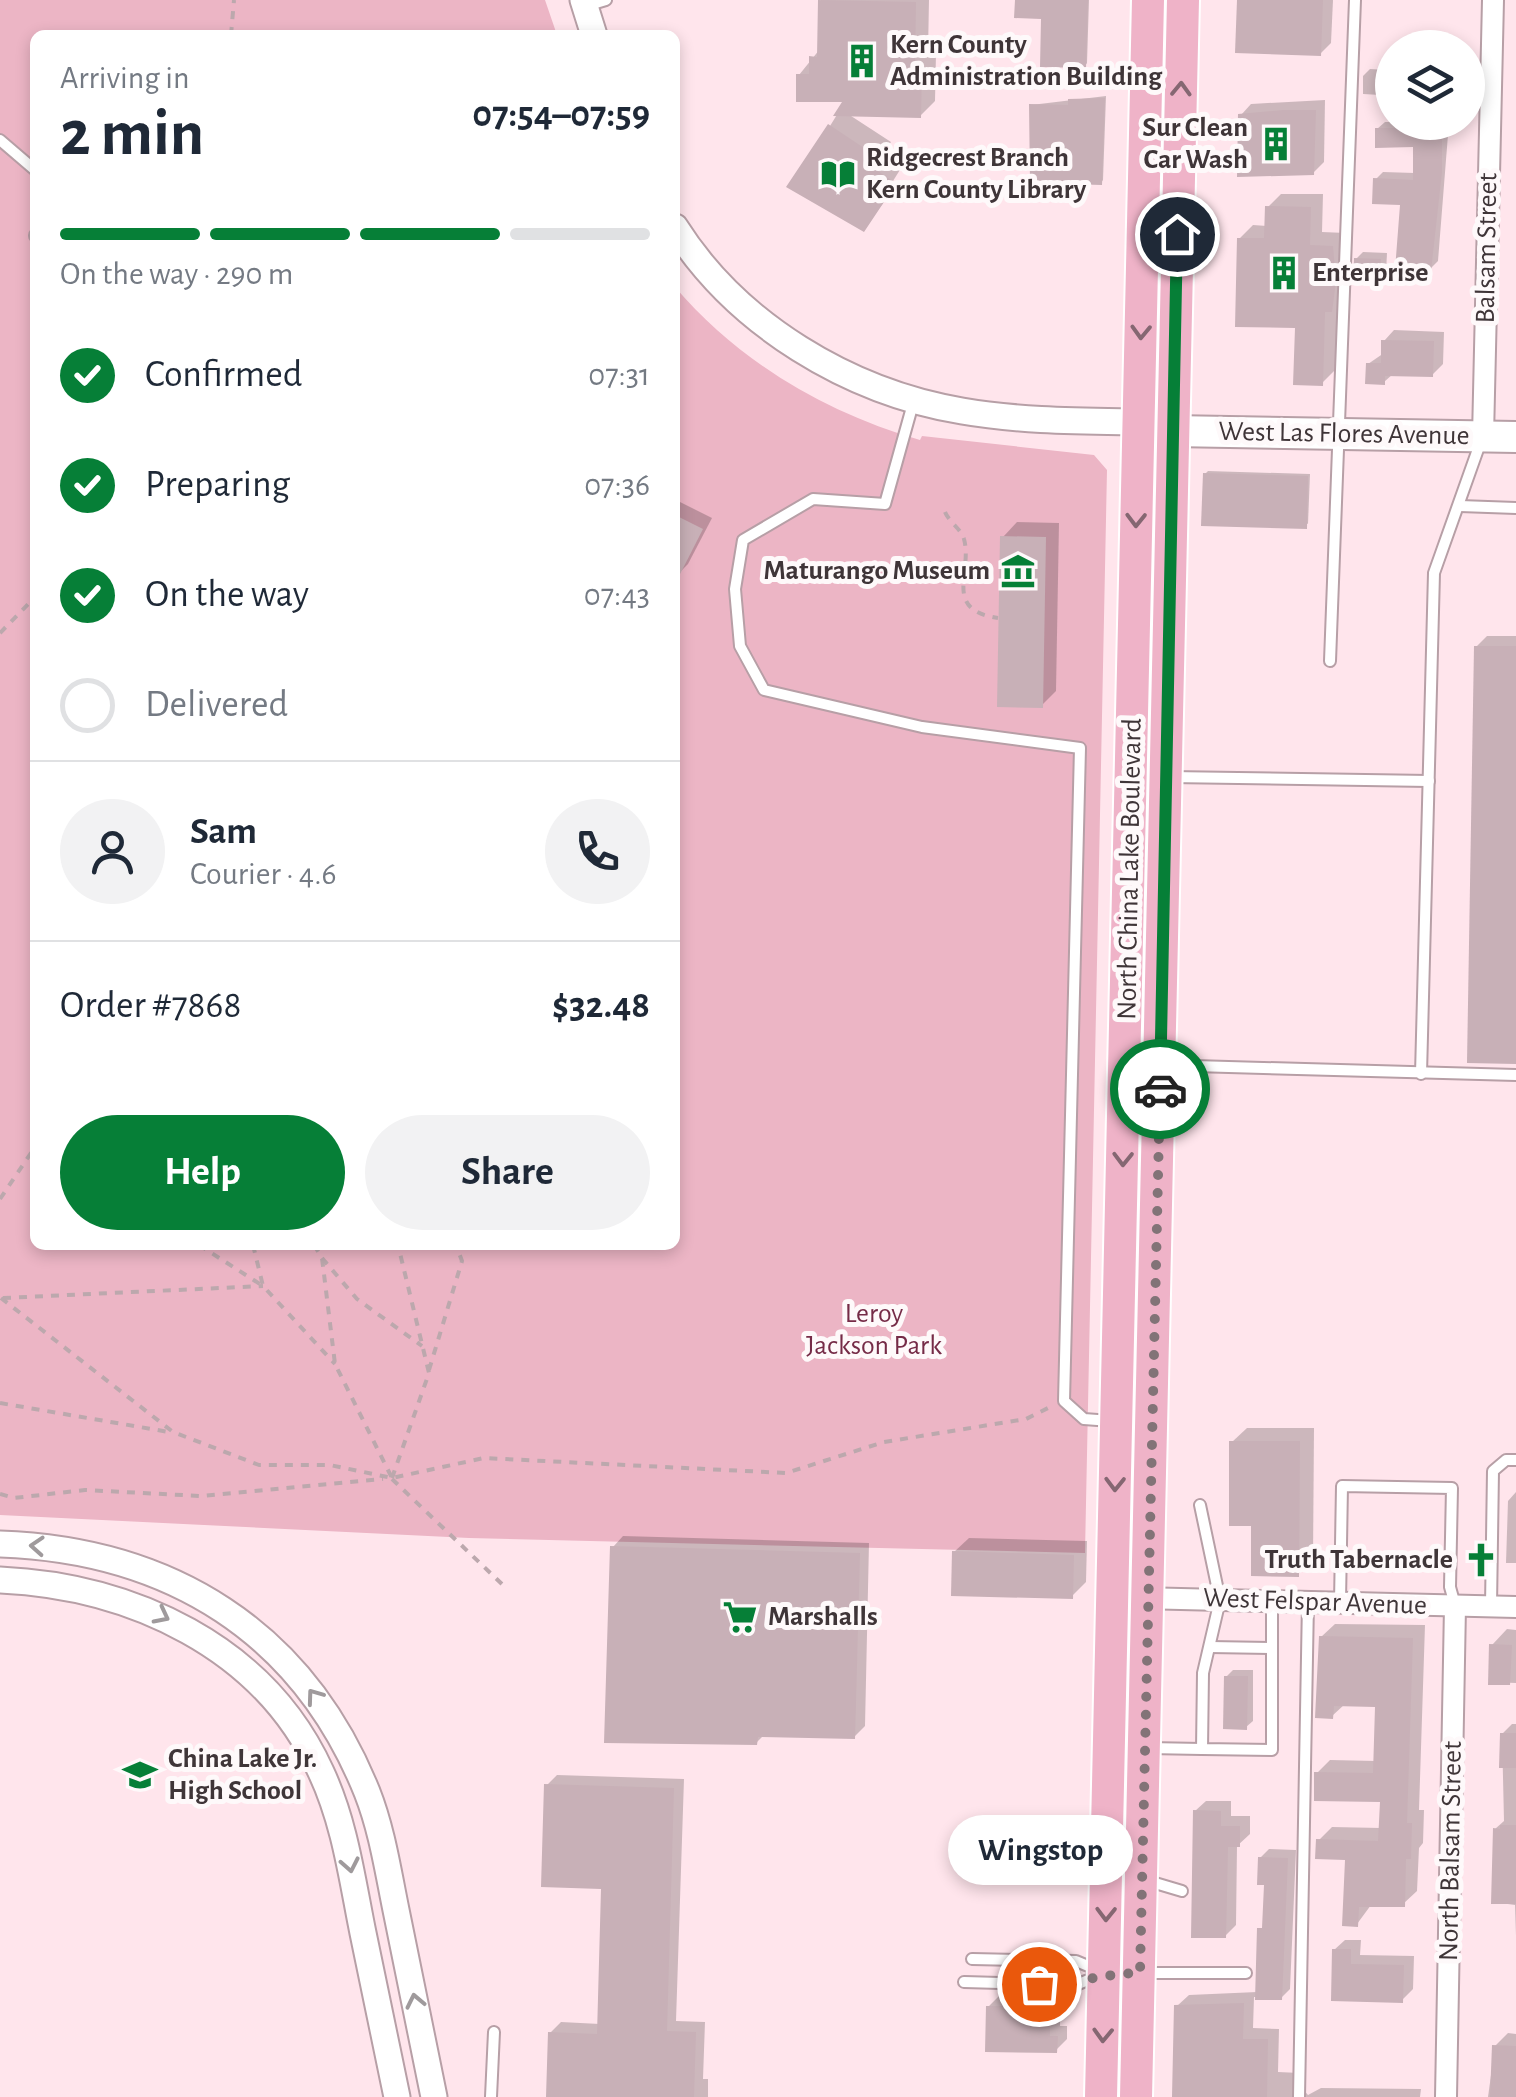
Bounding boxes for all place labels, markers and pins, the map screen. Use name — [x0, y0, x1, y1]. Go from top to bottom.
place label: Kern County Administration Building — [890, 31, 1163, 91]
building icon: Kern County Administration Building — [843, 42, 881, 80]
place label: Sur Clean Car Wash — [1142, 114, 1248, 174]
building icon: Sur Clean Car Wash — [1257, 125, 1295, 163]
place label: Ridgecrest Branch Kern County Library — [866, 144, 1087, 204]
library icon: Ridgecrest Branch Kern County Library — [819, 155, 857, 193]
pin — [1135, 192, 1220, 277]
building icon: Enterprise — [1265, 254, 1303, 292]
place label: Enterprise — [1312, 259, 1428, 287]
museum icon: Maturango Museum — [999, 552, 1037, 590]
place label: Maturango Museum — [764, 557, 990, 585]
church icon: Truth Tabernacle — [1462, 1541, 1500, 1579]
place label: Truth Tabernacle — [1265, 1546, 1453, 1574]
supermarket icon: Marshalls — [721, 1598, 759, 1636]
place label: Marshalls — [768, 1603, 878, 1631]
place label: China Lake Jr. High School — [168, 1745, 317, 1805]
school or university icon: China Lake Jr. High School — [121, 1756, 159, 1794]
callout: Wingstop — [946, 1814, 1132, 1884]
pin — [997, 1942, 1082, 2027]

